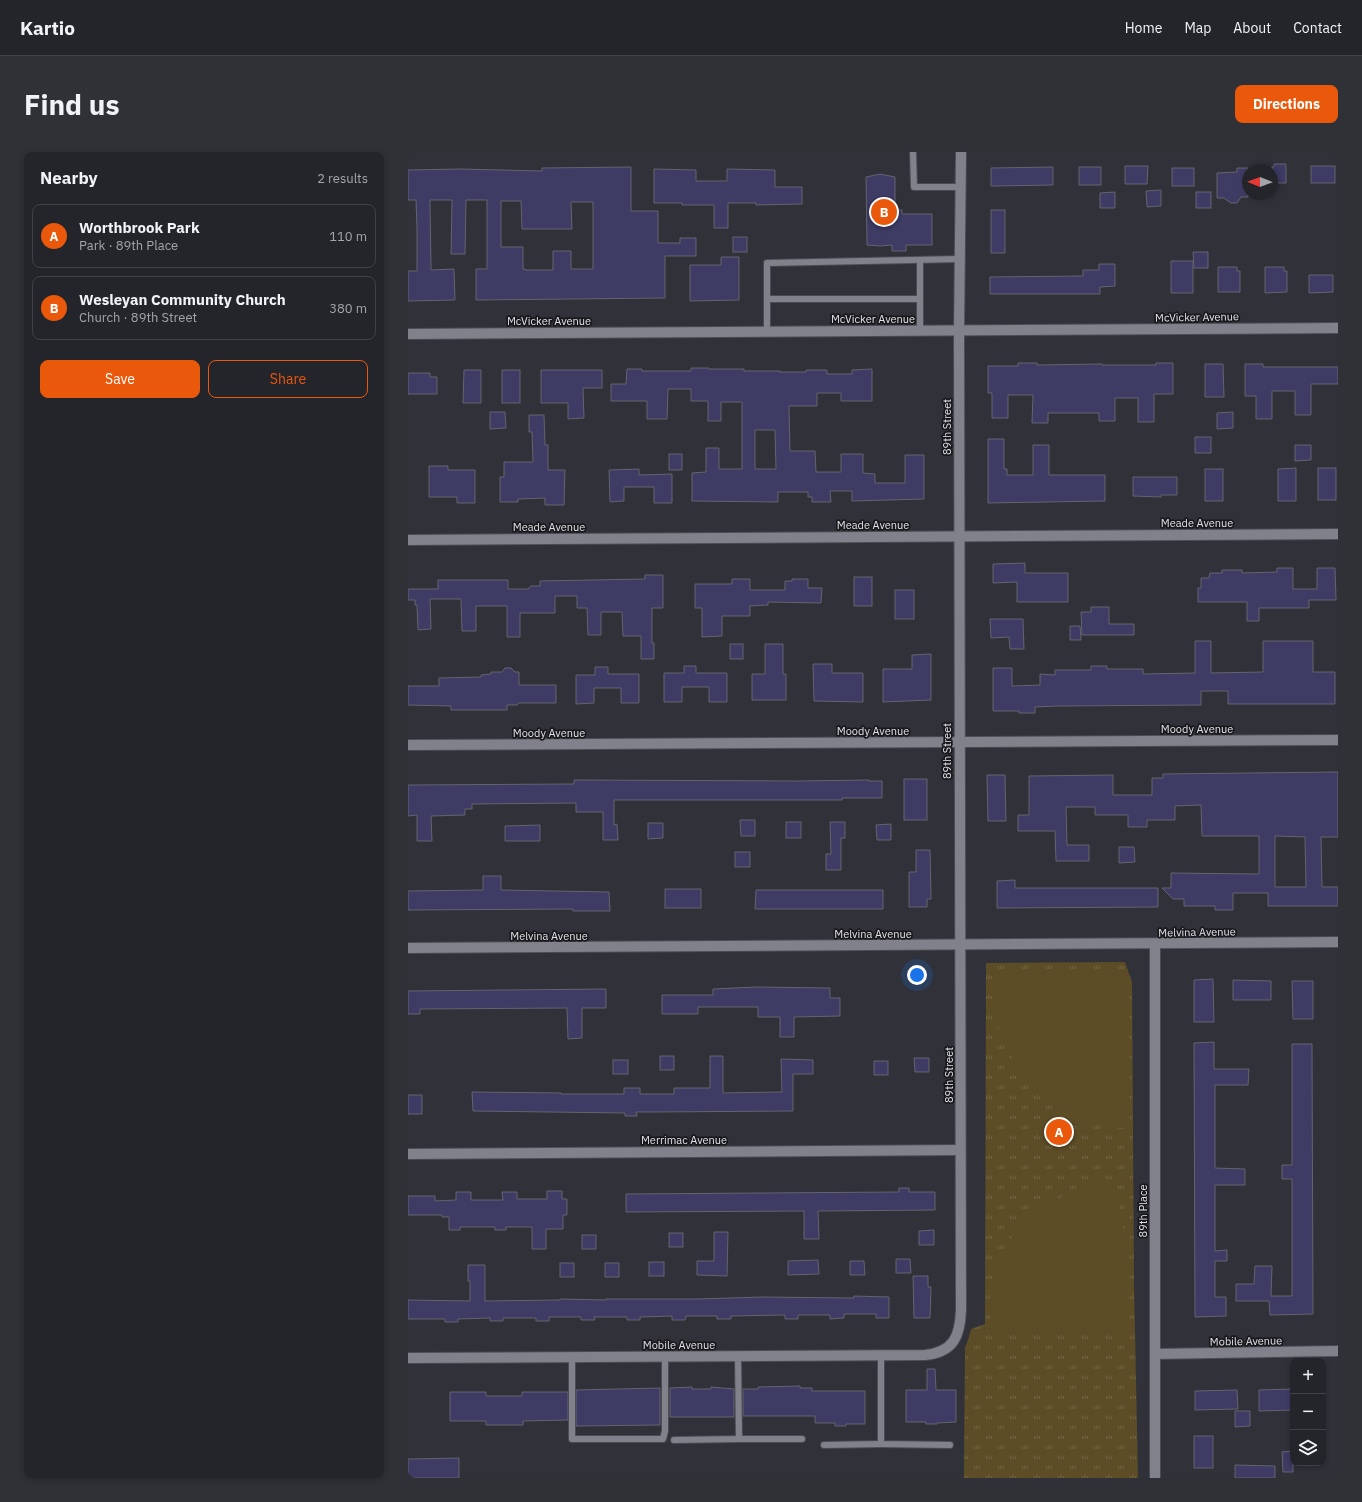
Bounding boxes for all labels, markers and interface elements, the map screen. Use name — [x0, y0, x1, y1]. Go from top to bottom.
text: Kartio — [20, 16, 75, 40]
text: Home — [1125, 19, 1162, 37]
text: Map — [1184, 19, 1211, 37]
text: About — [1233, 19, 1271, 37]
text: Contact — [1293, 19, 1342, 37]
button: Directions — [1235, 85, 1338, 123]
text: Find us — [24, 86, 120, 123]
north arrow — [1242, 164, 1278, 200]
text: Nearby — [40, 167, 98, 189]
text: 2 results — [317, 170, 368, 187]
pin: B — [871, 197, 897, 227]
text: Worthbrook Park — [79, 218, 200, 237]
text: A — [50, 228, 58, 245]
text: 110 m — [329, 228, 367, 245]
text: Park · 89th Place — [79, 237, 178, 254]
text: Wesleyan Community Church — [79, 290, 286, 309]
text: B — [50, 300, 58, 317]
text: 380 m — [329, 300, 367, 317]
text: Church · 89th Street — [79, 309, 197, 326]
street label: McVicker Avenue — [1155, 309, 1239, 325]
street label: McVicker Avenue — [831, 312, 915, 326]
street label: McVicker Avenue — [507, 314, 591, 328]
button: Save — [40, 360, 200, 398]
button: Share — [208, 360, 368, 398]
street label: 89th Street — [940, 399, 954, 455]
street label: Meade Avenue — [1161, 516, 1233, 530]
street label: Meade Avenue — [837, 518, 909, 532]
street label: Meade Avenue — [513, 520, 585, 534]
street label: Moody Avenue — [1161, 722, 1233, 736]
street label: 89th Street — [940, 723, 954, 779]
street label: Moody Avenue — [837, 724, 909, 738]
street label: Moody Avenue — [513, 726, 585, 740]
street label: Melvina Avenue — [1158, 924, 1236, 940]
street label: Melvina Avenue — [834, 927, 912, 941]
street label: Melvina Avenue — [510, 929, 588, 943]
your location — [907, 965, 927, 985]
street label: 89th Street — [942, 1047, 956, 1103]
pin: A — [1046, 1117, 1072, 1147]
street label: Merrimac Avenue — [641, 1133, 727, 1147]
street label: 89th Place — [1136, 1185, 1150, 1237]
street label: Mobile Avenue — [1210, 1333, 1282, 1349]
street label: Mobile Avenue — [643, 1338, 715, 1352]
map controls — [1290, 1358, 1326, 1466]
button: + — [1290, 1358, 1326, 1394]
button: − — [1290, 1394, 1326, 1430]
button: layers — [1290, 1430, 1326, 1466]

